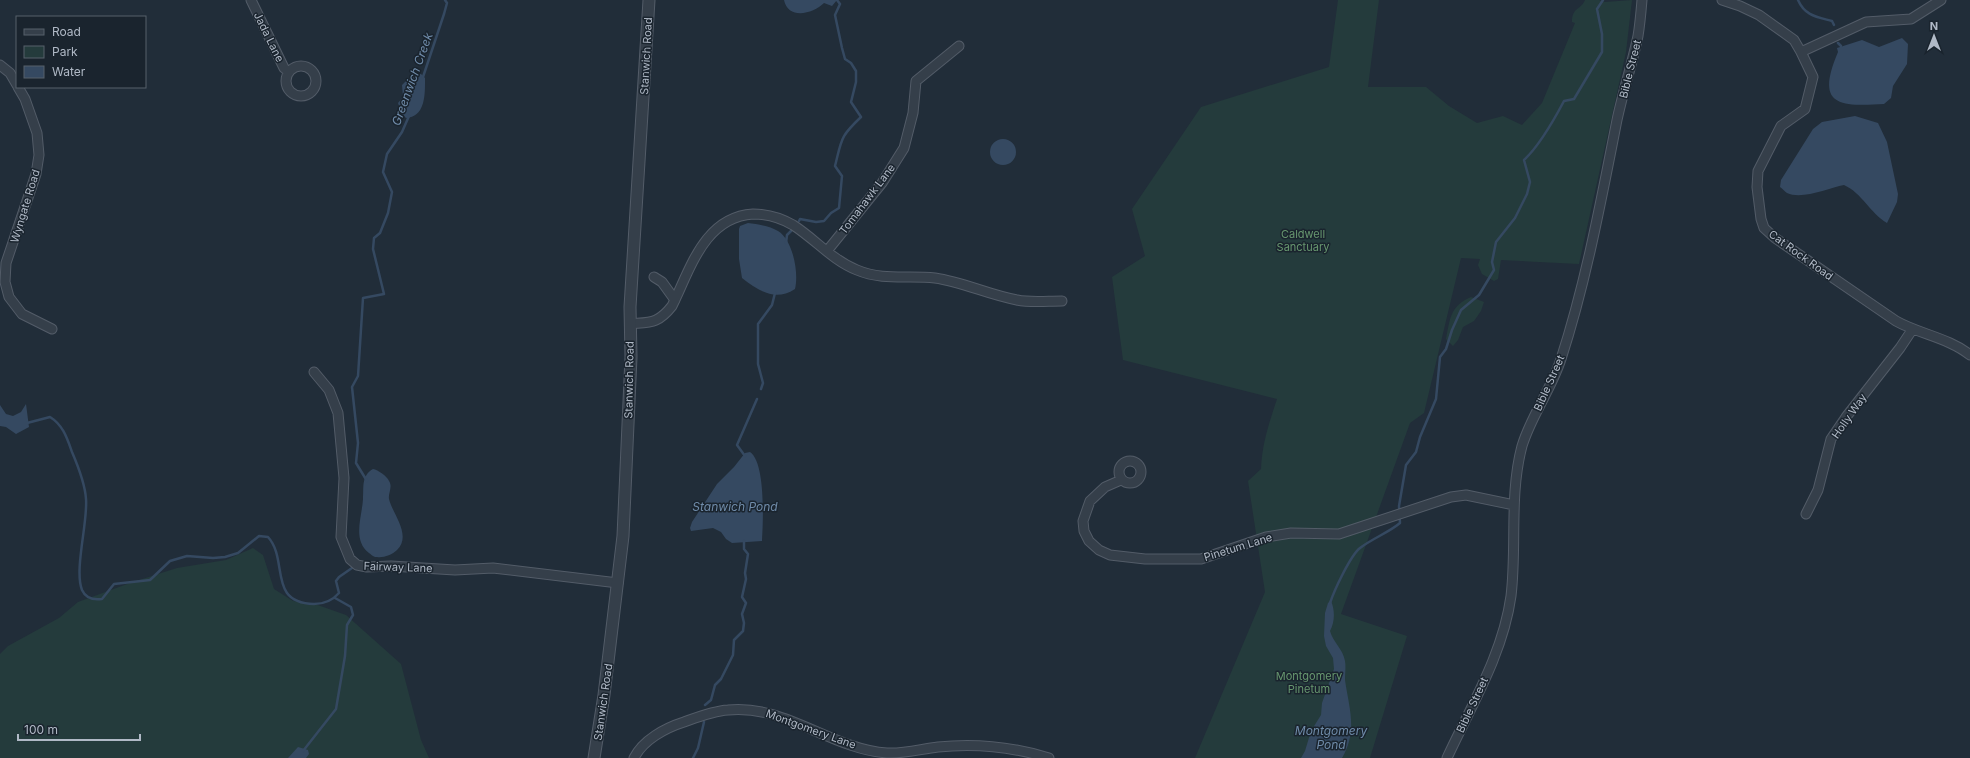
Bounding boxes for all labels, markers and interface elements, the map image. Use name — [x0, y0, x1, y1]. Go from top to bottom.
street label: Jada Lane — [251, 10, 287, 64]
legend — [16, 16, 146, 88]
north arrow — [1914, 16, 1954, 56]
street label: Stanwich Road — [637, 17, 655, 95]
text: N — [1930, 19, 1938, 33]
text: Road — [52, 24, 81, 39]
water label: Greenwich Creek — [388, 30, 436, 127]
street label: Bible Street — [1616, 38, 1644, 100]
text: Park — [52, 44, 78, 59]
text: Water — [52, 64, 86, 79]
street label: Tomahawk Lane — [836, 161, 898, 237]
street label: Wyngate Road — [7, 168, 43, 244]
park label: Caldwell Sanctuary — [1277, 227, 1329, 254]
street label: Cat Rock Road — [1766, 227, 1836, 283]
street label: Stanwich Road — [621, 341, 637, 419]
street label: Bible Street — [1530, 352, 1568, 413]
street label: Holly Way — [1828, 391, 1870, 441]
water label: Stanwich Pond — [692, 499, 778, 514]
street label: Pinetum Lane — [1202, 530, 1274, 564]
street label: Fairway Lane — [363, 559, 433, 575]
street label: Stanwich Road — [591, 663, 615, 741]
park label: Montgomery Pinetum — [1276, 669, 1342, 696]
street label: Bible Street — [1453, 675, 1491, 735]
street label: Montgomery Lane — [764, 706, 858, 752]
scale bar — [18, 716, 140, 742]
text: 100 m — [24, 722, 58, 737]
water label: Montgomery Pond — [1295, 723, 1367, 752]

